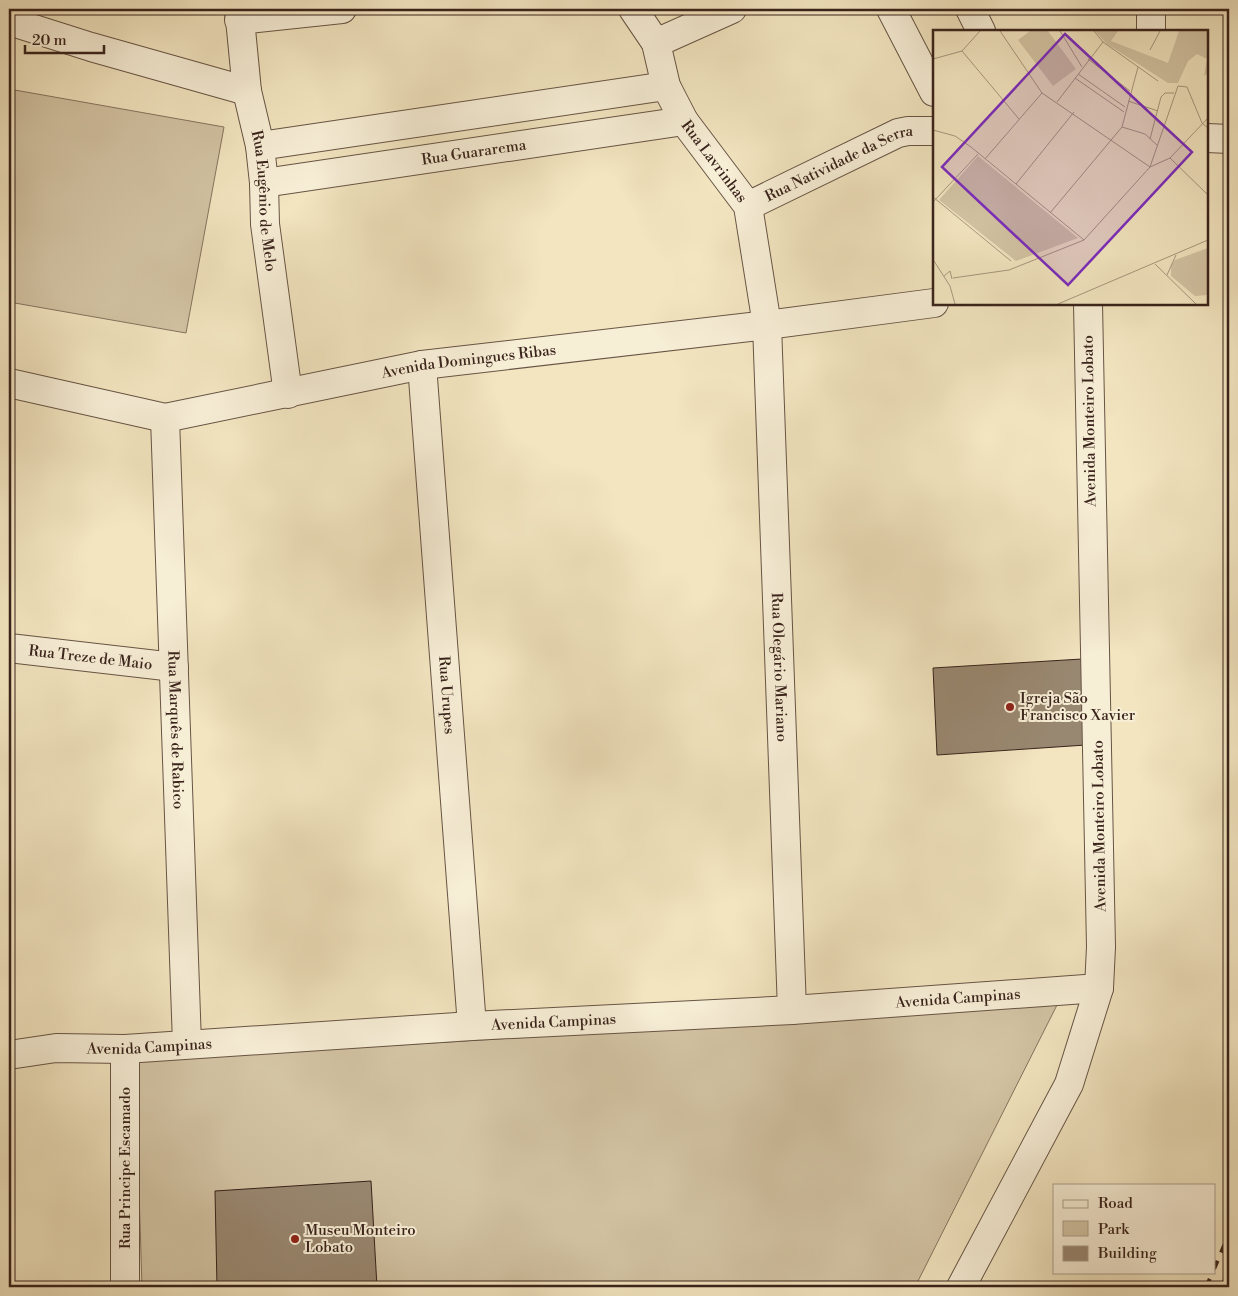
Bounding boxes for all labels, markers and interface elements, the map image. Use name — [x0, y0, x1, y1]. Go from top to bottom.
scale bar — [25, 22, 104, 54]
inset map — [933, 30, 1208, 305]
text: 20 m — [32, 31, 67, 50]
street label: Rua Lavrinhas — [677, 117, 751, 207]
street label: Rua Natividade da Serra — [762, 122, 914, 206]
street label: Rua Eugênio de Melo — [247, 128, 280, 273]
street label: Rua Guararema — [420, 135, 528, 170]
street label: Avenida Monteiro Lobato — [1079, 335, 1101, 508]
street label: Avenida Domingues Ribas — [379, 341, 557, 383]
street label: Rua Olegário Mariano — [767, 592, 791, 742]
street label: Rua Treze de Maio — [27, 641, 153, 674]
street label: Rua Marquês de Rabico — [163, 650, 188, 810]
street label: Rua Urupes — [434, 655, 459, 735]
place label: Igreja São Francisco Xavier — [1020, 689, 1136, 725]
marker: Igreja São Francisco Xavier — [1004, 701, 1016, 713]
street label: Avenida Monteiro Lobato — [1089, 740, 1111, 913]
street label: Avenida Campinas — [894, 985, 1021, 1013]
street label: Avenida Campinas — [490, 1010, 617, 1035]
street label: Avenida Campinas — [86, 1034, 213, 1059]
street label: Rua Principe Escamado — [116, 1087, 135, 1249]
legend — [1053, 1184, 1216, 1274]
text: Road — [1098, 1194, 1133, 1213]
text: Park — [1098, 1220, 1130, 1239]
place label: Museu Monteiro Lobato — [305, 1221, 416, 1257]
marker: Museu Monteiro Lobato — [289, 1233, 301, 1245]
text: Building — [1097, 1244, 1157, 1263]

